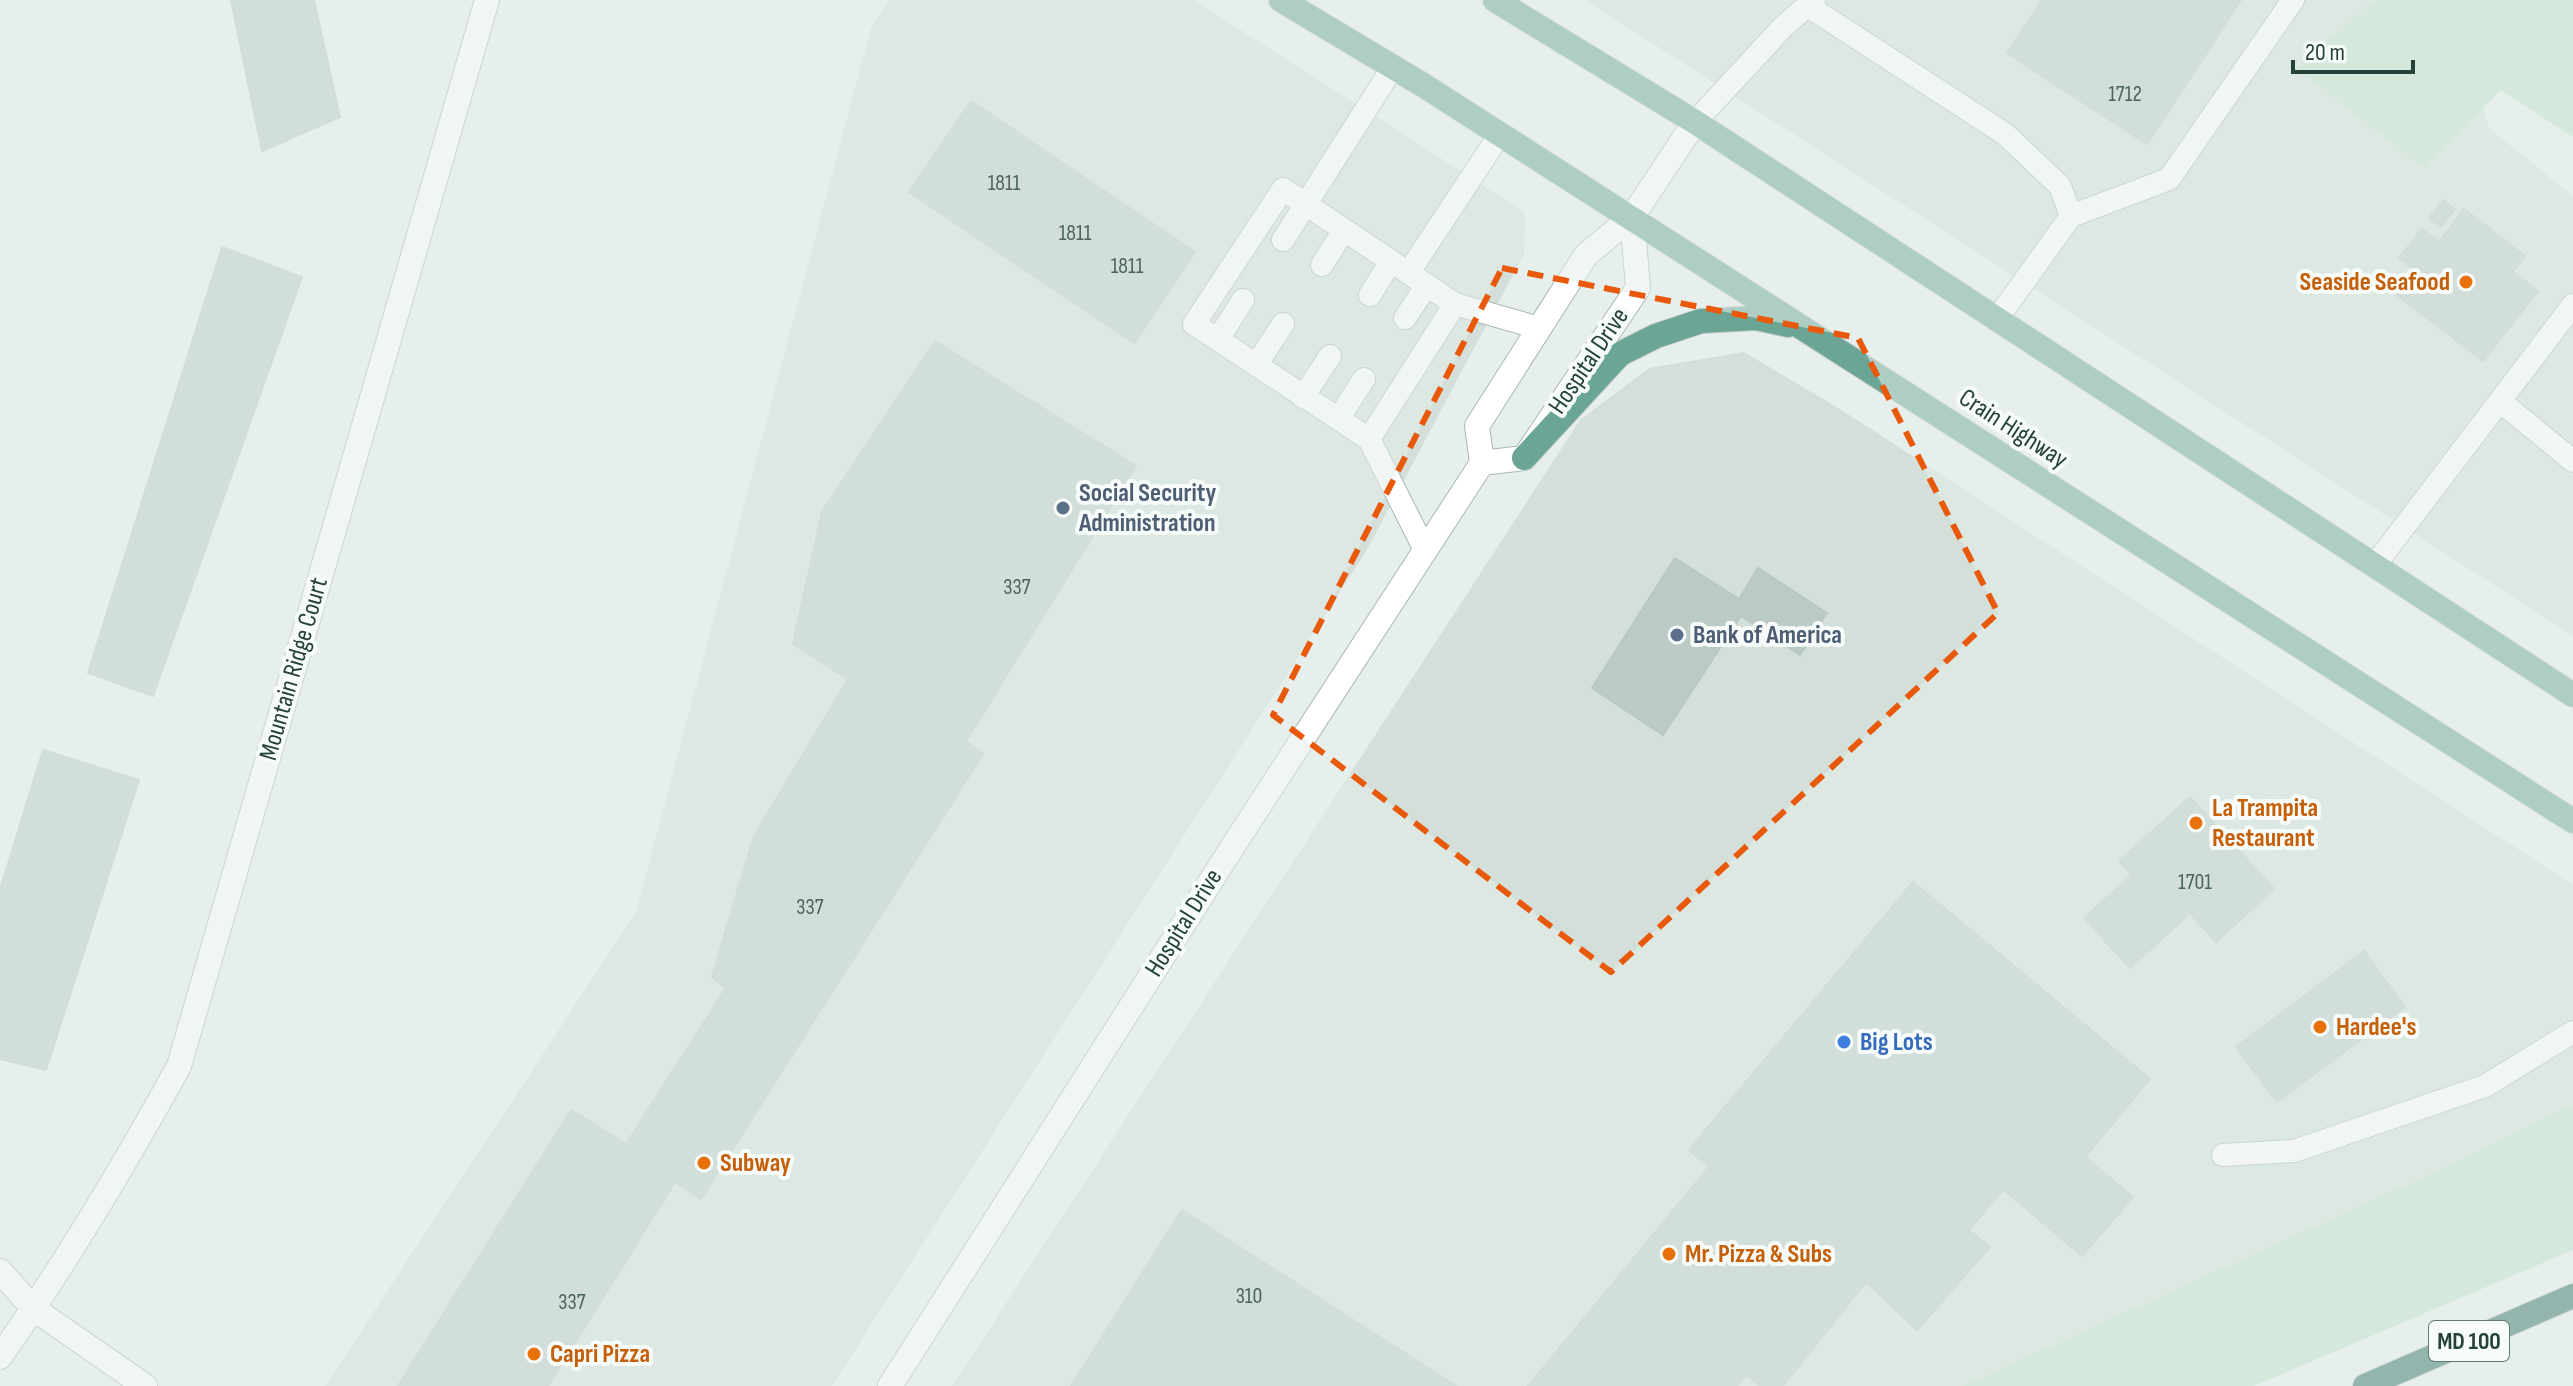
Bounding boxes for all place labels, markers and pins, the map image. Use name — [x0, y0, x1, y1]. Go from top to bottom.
place label: Seaside Seafood — [2300, 267, 2450, 298]
marker: Seaside Seafood — [2457, 273, 2475, 291]
place label: Social Security Administration — [1078, 478, 1217, 539]
marker: Social Security Administration — [1054, 499, 1072, 517]
place label: Bank of America — [1693, 620, 1842, 651]
marker: Bank of America — [1668, 626, 1686, 644]
place label: La Trampita Restaurant — [2212, 793, 2318, 854]
marker: La Trampita Restaurant — [2187, 814, 2205, 832]
place label: Hardee's — [2336, 1012, 2416, 1043]
marker: Hardee's — [2311, 1018, 2329, 1036]
place label: Big Lots — [1860, 1027, 1933, 1058]
marker: Big Lots — [1835, 1033, 1853, 1051]
place label: Subway — [720, 1148, 791, 1179]
marker: Subway — [695, 1154, 713, 1172]
place label: Mr. Pizza & Subs — [1685, 1239, 1832, 1270]
marker: Mr. Pizza & Subs — [1660, 1245, 1678, 1263]
place label: Capri Pizza — [550, 1339, 650, 1370]
marker: Capri Pizza — [525, 1345, 543, 1363]

